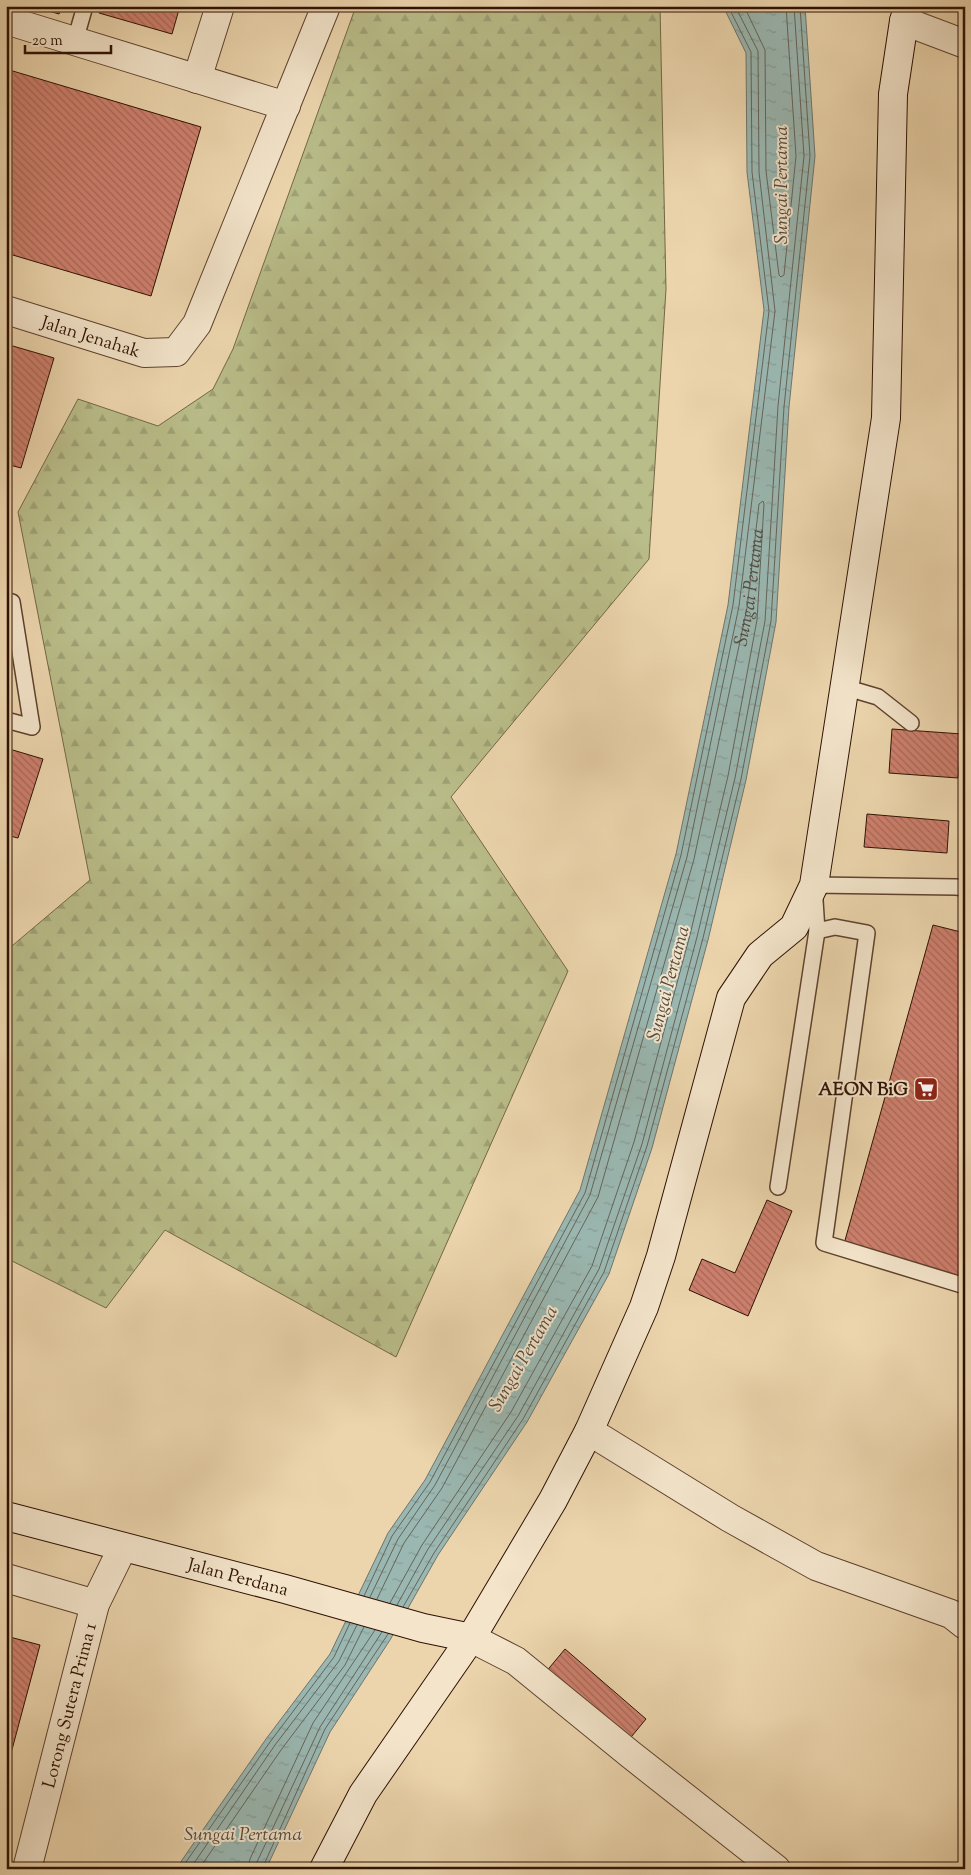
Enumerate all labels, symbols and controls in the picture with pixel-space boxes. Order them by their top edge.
scale bar [25,22,111,54]
text: 20 m [32,31,63,52]
water label: Sungai Pertama [769,126,796,244]
street label: Jalan Jenahak [37,310,143,366]
water label: Sungai Pertama [728,527,772,649]
water label: Sungai Pertama [641,923,698,1044]
supermarket icon: AEON BiG [913,1076,939,1102]
place label: AEON BiG [818,1078,908,1104]
water label: Sungai Pertama [483,1301,565,1417]
street label: Jalan Perdana [183,1553,291,1604]
street label: Lorong Sutera Prima 1 [37,1620,105,1791]
water label: Sungai Pertama [184,1822,302,1849]

